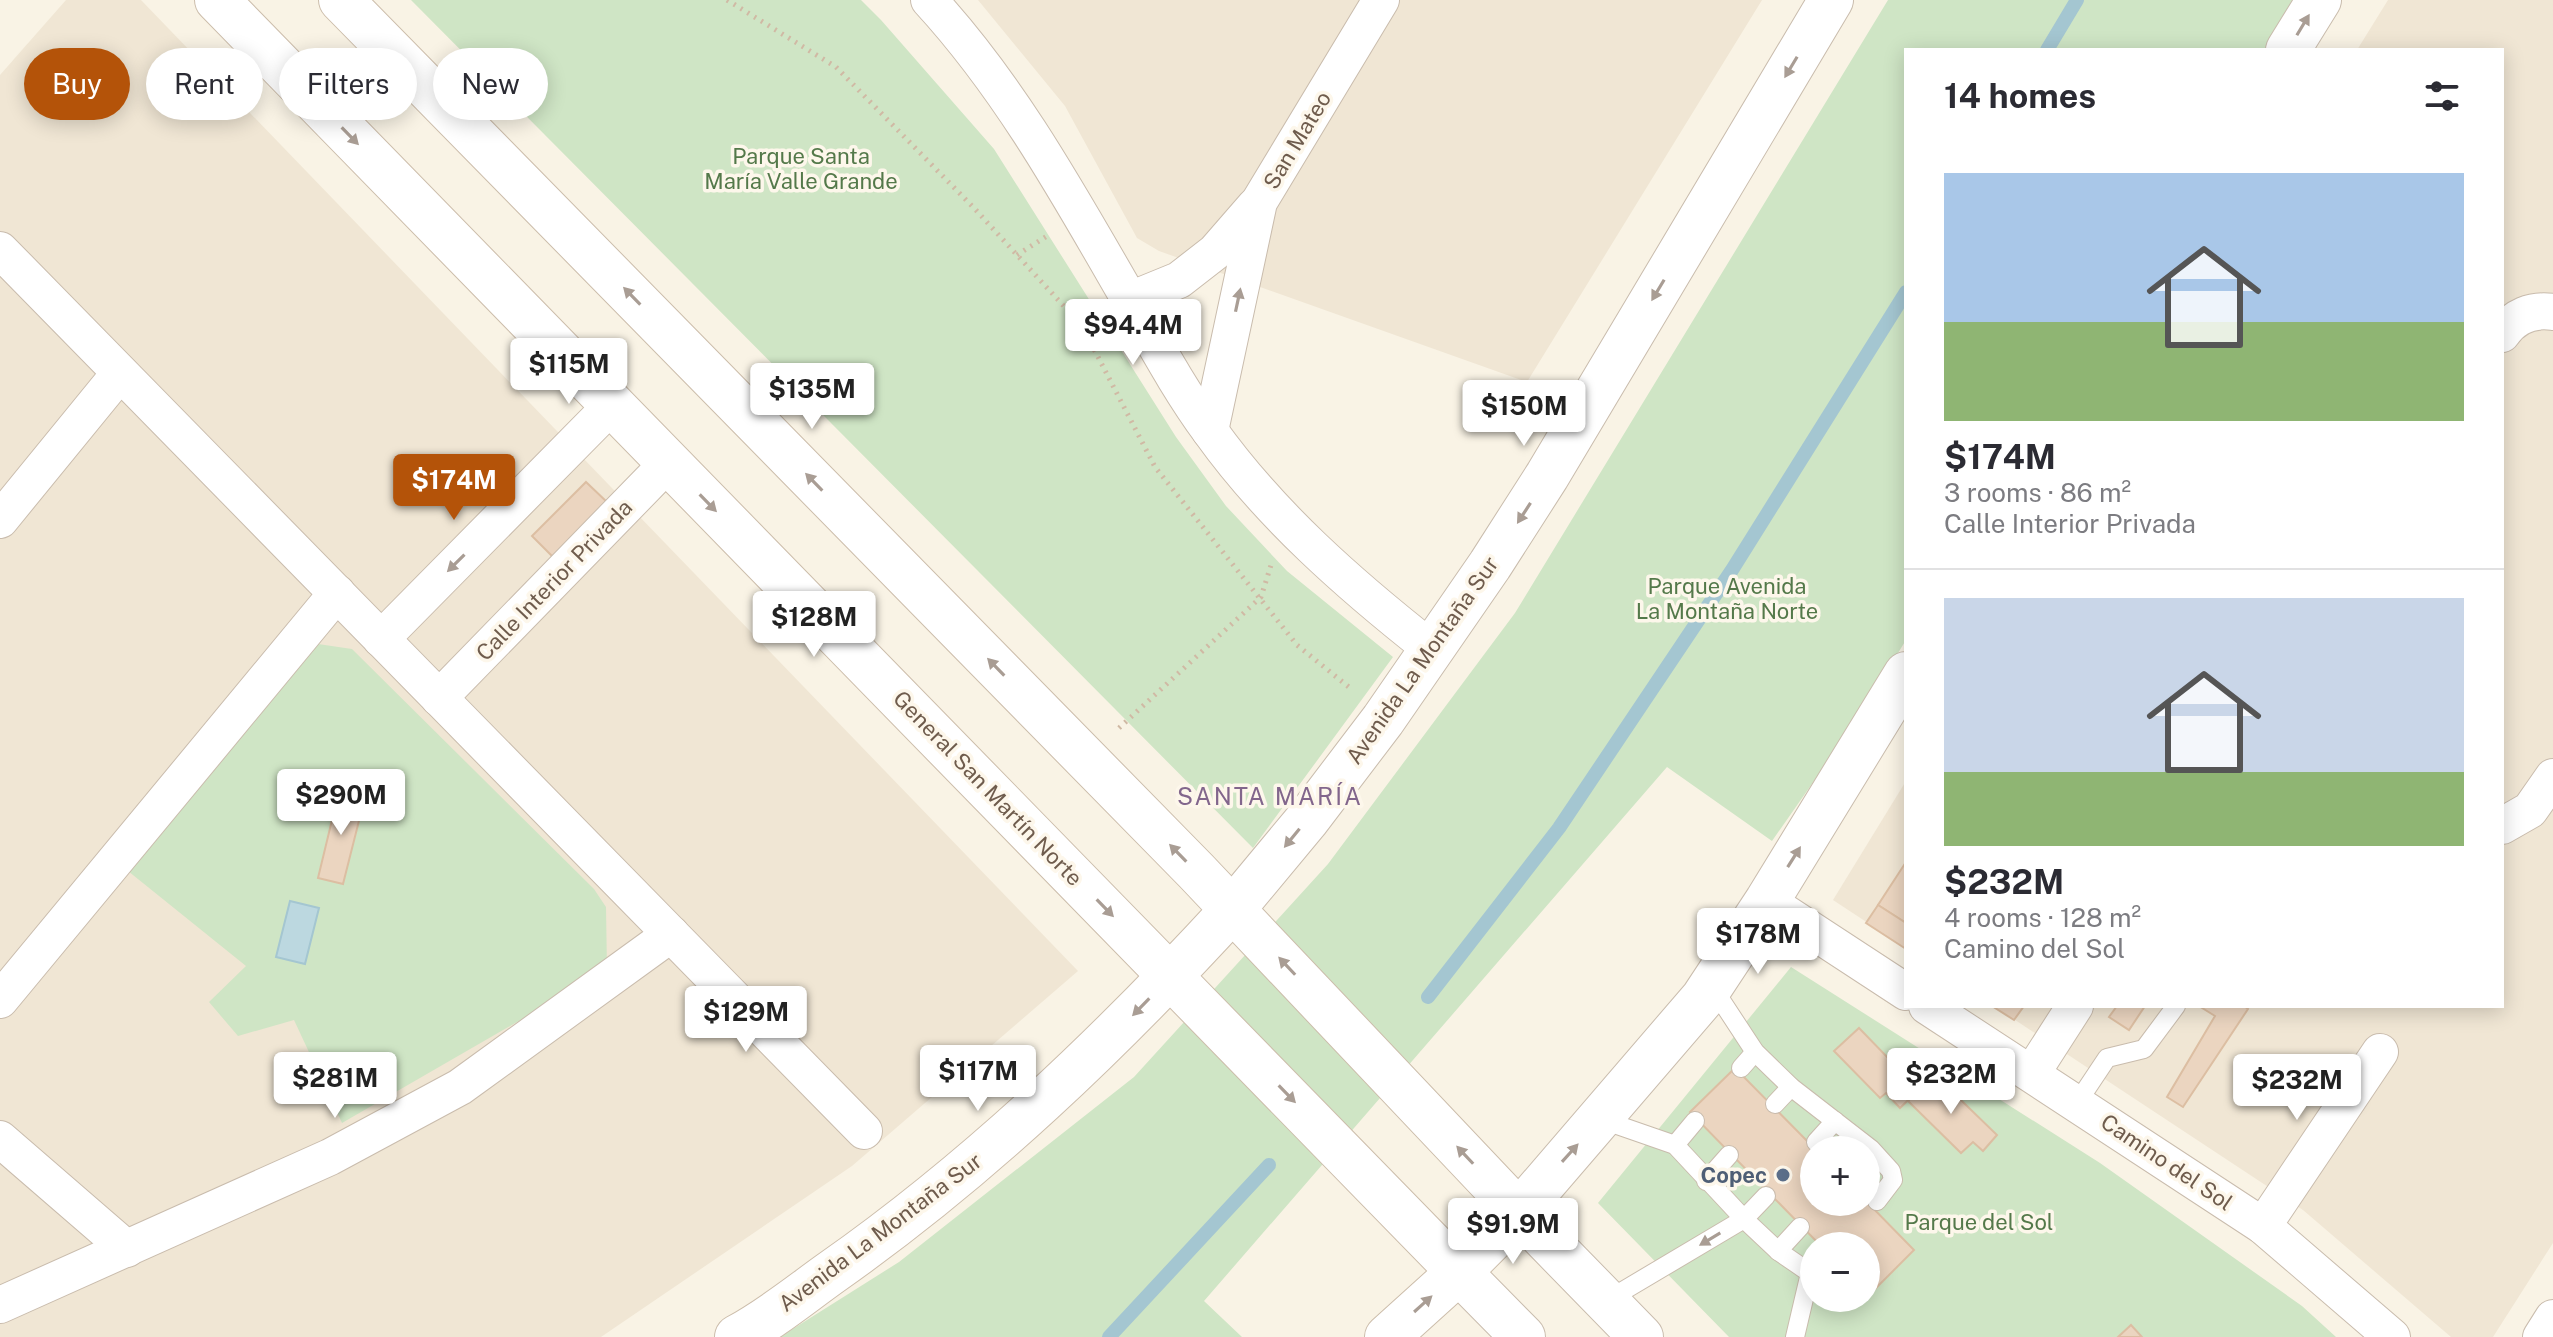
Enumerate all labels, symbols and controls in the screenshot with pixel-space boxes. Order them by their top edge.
one-way arrow [2296,14,2310,36]
chip: Buy [24,48,130,120]
chip: Rent [146,48,263,120]
chip: Filters [279,48,417,120]
chip: New [433,48,548,120]
one-way arrow [1784,56,1798,78]
icon: filters [2420,74,2464,118]
text: 14 homes [1944,76,2096,116]
street label: San Mateo [1258,87,1336,193]
one-way arrow [340,126,359,145]
park label: Parque Santa María Valle Grande [704,143,898,194]
icon: home [2132,225,2276,369]
one-way arrow [1651,279,1665,301]
one-way arrow [623,287,642,306]
one-way arrow [1232,288,1245,313]
pin: $94.4M [1068,299,1198,367]
text: $94.4M [1083,309,1183,340]
pin: $115M [513,338,625,406]
text: $115M [528,348,610,379]
pin: $135M [756,363,868,431]
text: $135M [768,373,856,404]
pin: $150M [1468,380,1580,448]
text: $150M [1481,390,1567,421]
text: $174M [1944,437,2056,477]
pin: $174M [398,454,510,522]
text: $174M [411,464,497,495]
one-way arrow [805,473,824,492]
text: 3 rooms · 86 m² [1944,477,2131,508]
one-way arrow [698,493,717,512]
street label: Calle Interior Privada [471,494,637,666]
one-way arrow [1516,502,1531,523]
text: Calle Interior Privada [1944,508,2196,539]
street label: Avenida La Montaña Sur [1340,551,1504,769]
one-way arrow [447,553,466,572]
park label: Parque Avenida La Montaña Norte [1636,573,1818,624]
pin: $128M [758,591,870,659]
text: $128M [771,601,857,632]
icon: home [2132,650,2276,794]
one-way arrow [988,658,1006,677]
street label: General San Martín Norte [888,685,1088,891]
pin: $290M [285,769,397,837]
text: $290M [295,779,387,810]
district label: SANTA MARÍA [1177,782,1363,810]
one-way arrow [1284,828,1301,848]
one-way arrow [1170,844,1188,863]
one-way arrow [1787,846,1801,868]
text: $232M [1944,862,2064,902]
one-way arrow [1096,898,1114,917]
text: 4 rooms · 128 m² [1944,902,2141,933]
pin: $178M [1702,908,1814,976]
text: $178M [1715,918,1801,949]
text: Camino del Sol [1944,933,2125,964]
one-way arrow [1278,956,1296,975]
pin: $129M [690,986,802,1054]
text: $129M [703,996,789,1027]
one-way arrow [1132,997,1151,1016]
pin: $117M [922,1045,1034,1113]
pin: $232M [1895,1048,2007,1116]
pin: $281M [279,1052,391,1120]
pin: $232M [2241,1054,2353,1122]
text: $117M [938,1055,1018,1086]
text: $232M [1905,1058,1997,1089]
text: $281M [292,1062,378,1093]
text: $232M [2251,1064,2343,1095]
one-way arrow [1277,1084,1296,1103]
street label: Camino del Sol [2096,1108,2238,1216]
map controls [1800,1136,1880,1312]
button: + [1800,1136,1880,1216]
one-way arrow [1561,1144,1579,1163]
one-way arrow [1457,1146,1475,1165]
street label: Avenida La Montaña Sur [773,1147,987,1317]
place label: Copec [1700,1162,1767,1188]
marker: Copec [1774,1166,1792,1184]
pin: $91.9M [1448,1198,1578,1266]
text: $91.9M [1466,1208,1560,1239]
park label: Parque del Sol [1904,1209,2054,1235]
one-way arrow [1699,1232,1721,1246]
button: − [1800,1232,1880,1312]
one-way arrow [1413,1296,1432,1314]

